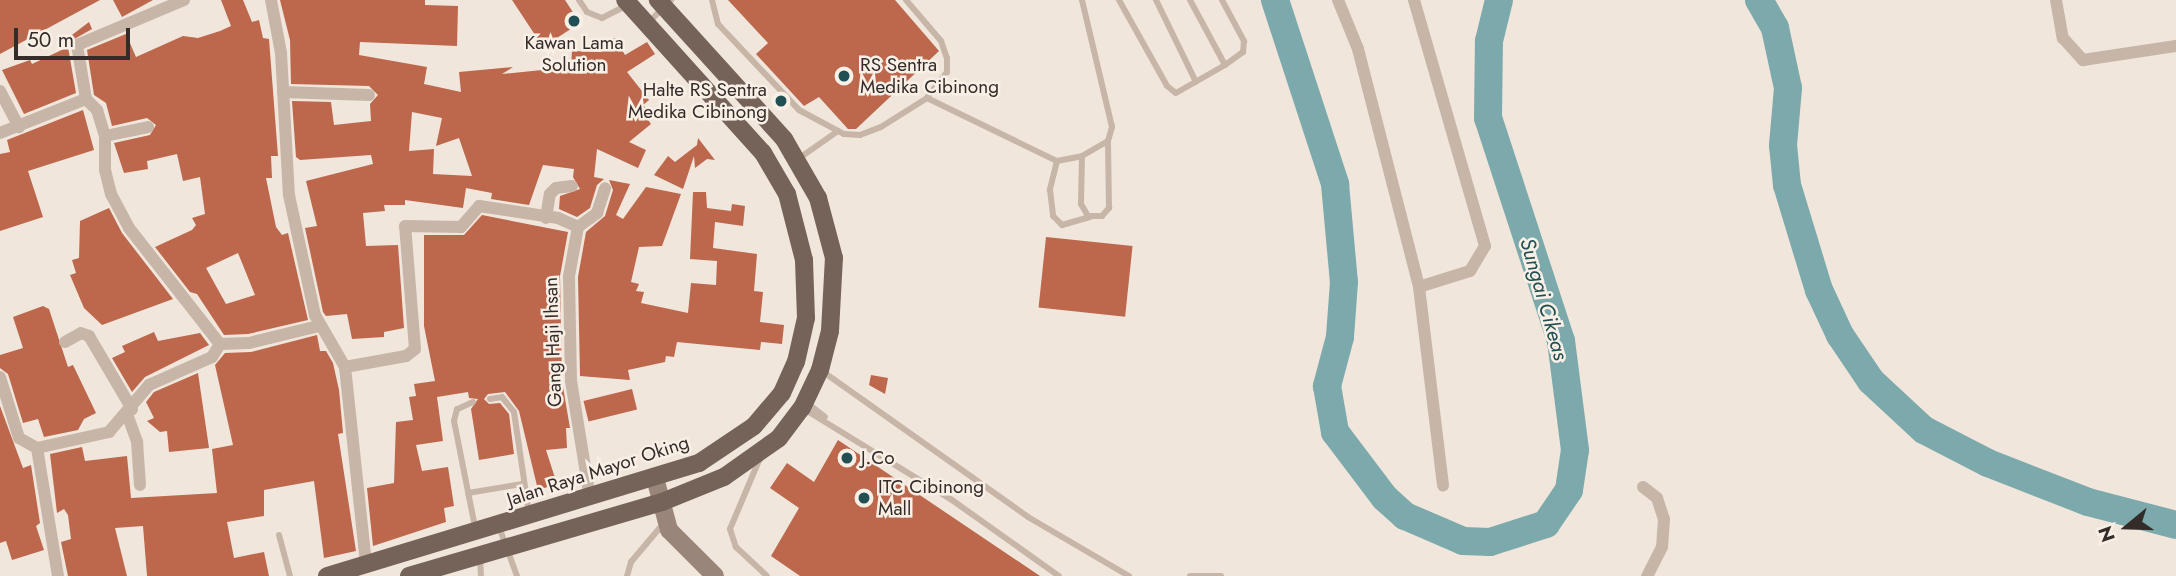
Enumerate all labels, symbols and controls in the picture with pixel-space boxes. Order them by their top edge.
marker: Kawan Lama Solution [566,13,582,29]
scale bar [18,14,133,58]
text: 50 m [27,25,74,55]
place label: Kawan Lama Solution [524,32,624,76]
place label: RS Sentra Medika Cibinong [860,54,999,98]
marker: RS Sentra Medika Cibinong [834,66,854,86]
place label: Halte RS Sentra Medika Cibinong [628,79,767,123]
marker: Halte RS Sentra Medika Cibinong [773,93,789,109]
water label: Sungai Cikeas [1515,235,1573,363]
street label: Gang Haji Ihsan [539,277,567,407]
street label: Jalan Raya Mayor Oking [504,431,692,511]
place label: J.Co [861,447,895,469]
marker: J.Co [839,450,855,466]
place label: ITC Cibinong Mall [878,476,984,520]
marker: ITC Cibinong Mall [856,490,872,506]
north arrow [2092,492,2162,562]
text: N [2091,522,2122,546]

